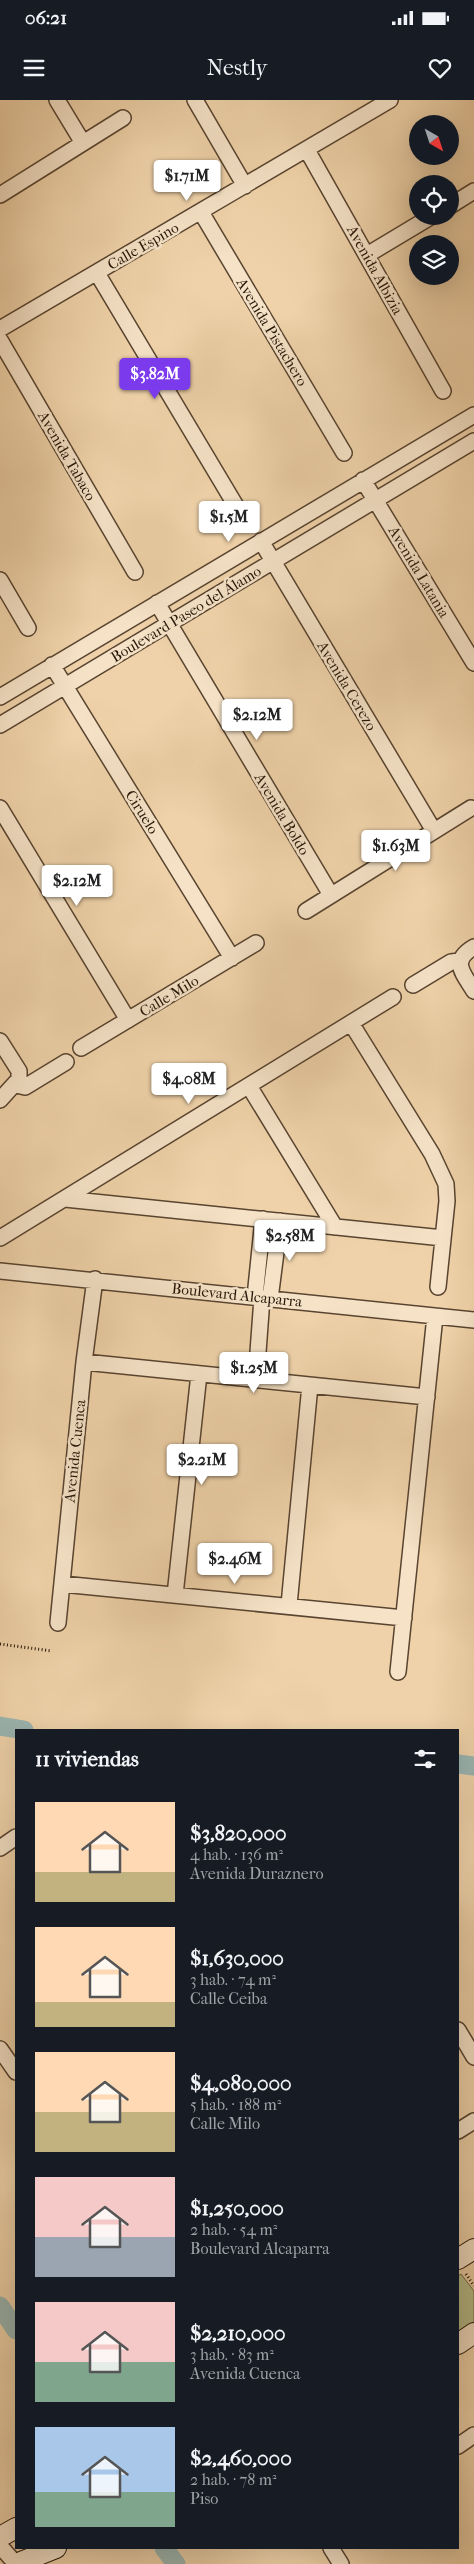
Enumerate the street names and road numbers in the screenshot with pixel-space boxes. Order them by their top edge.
street label: Calle Espino [104,218,182,274]
street label: Avenida Albizia [343,221,407,319]
street label: Avenida Pistachero [232,274,312,390]
street label: Avenida Tabaco [34,407,100,504]
street label: Avenida Latania [384,522,454,622]
street label: Boulevard Paseo del Álamo [108,562,265,666]
street label: Avenida Cerezo [313,637,381,734]
street label: Avenida Boldo [250,769,314,859]
street label: Ciruelo [122,787,163,838]
street label: Calle Milo [136,971,202,1021]
street label: Boulevard Alcaparra [171,1279,304,1311]
street label: Avenida Cuenca [61,1398,89,1504]

